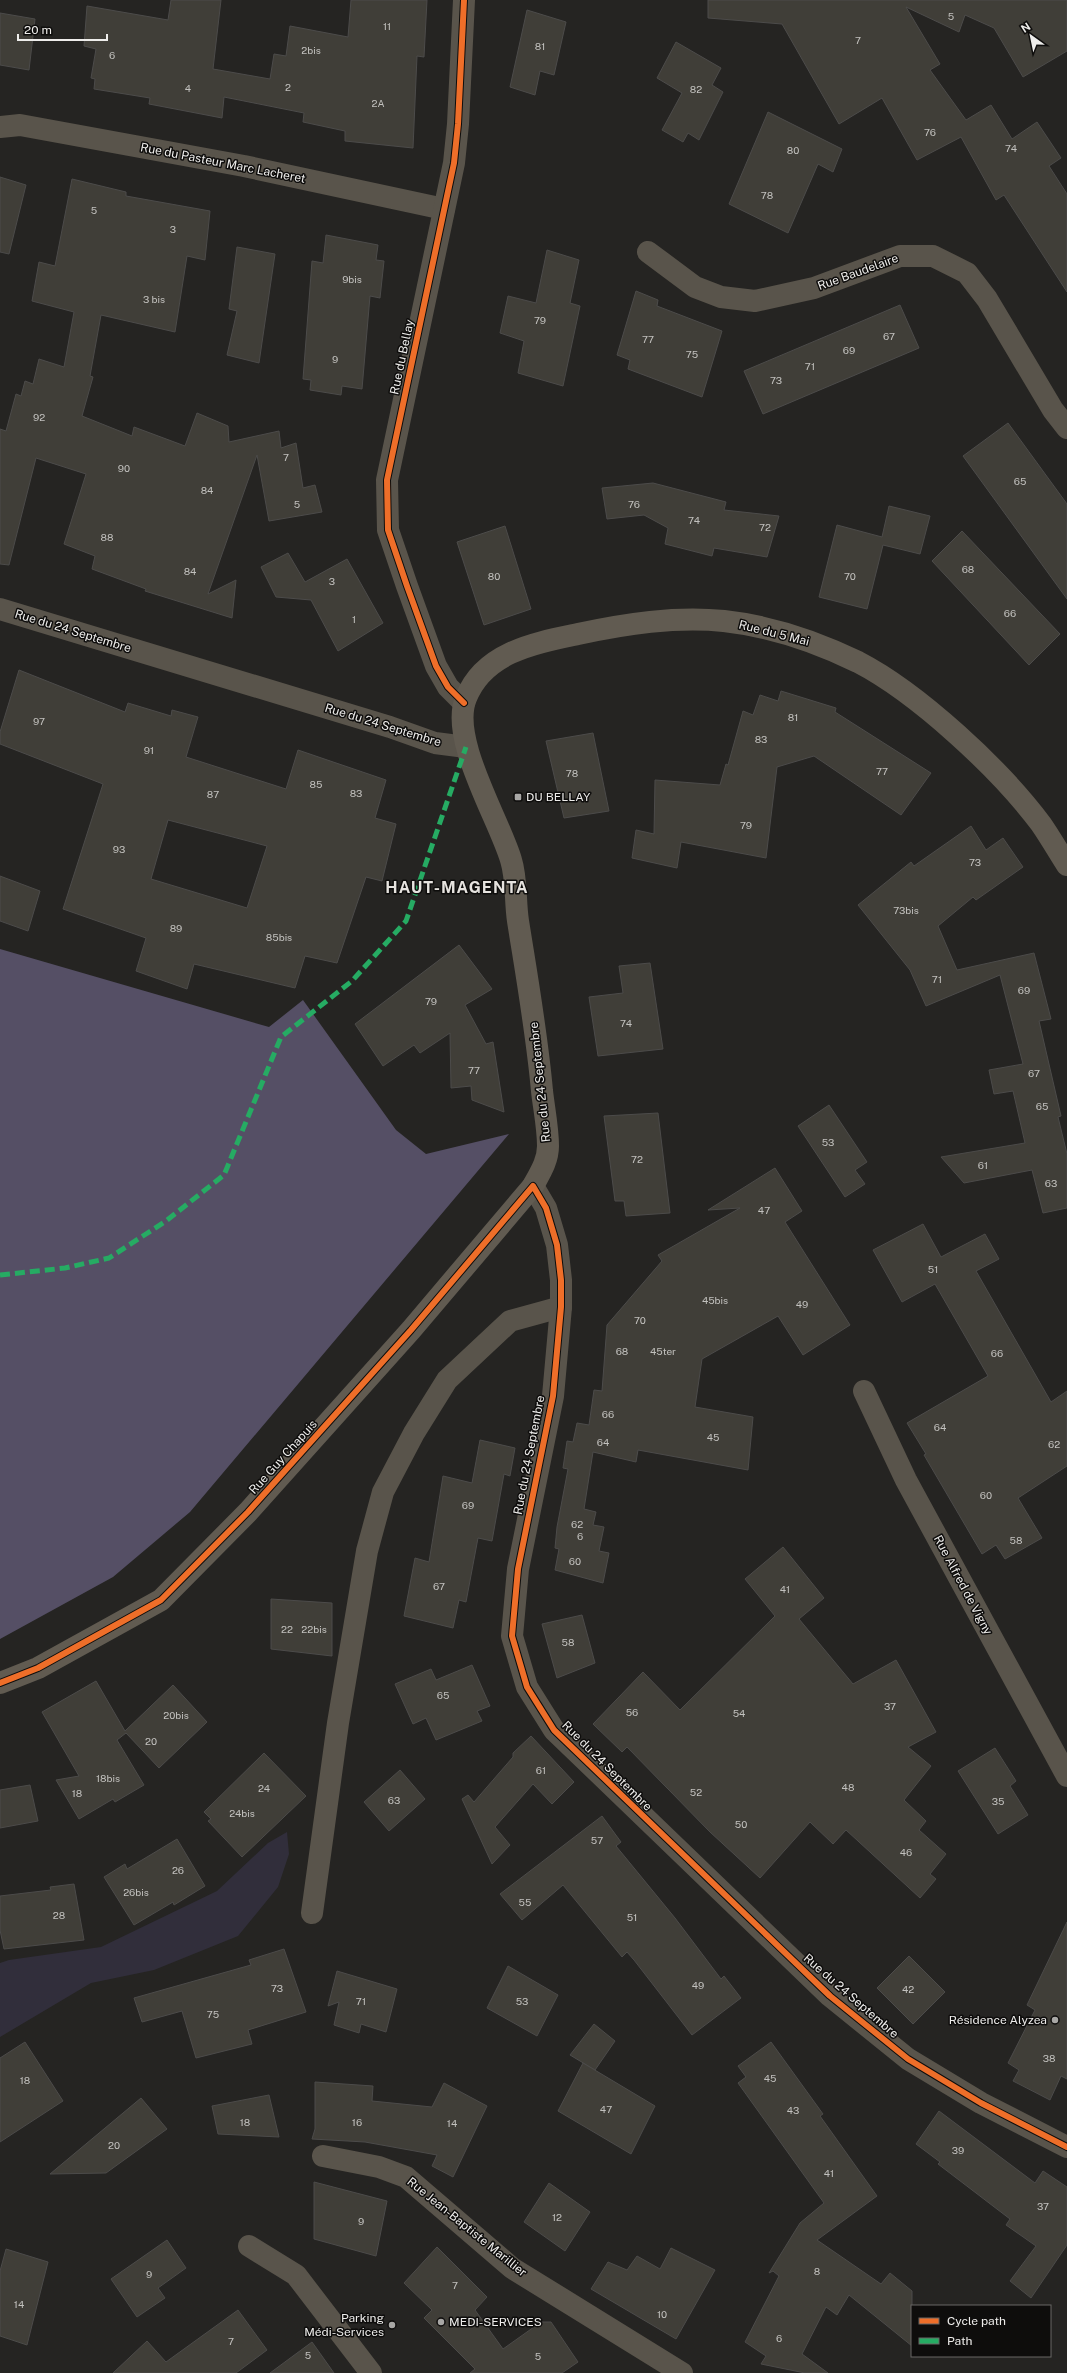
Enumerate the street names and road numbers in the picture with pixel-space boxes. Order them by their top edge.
street label: Rue du Pasteur Marc Lacheret [139,140,307,186]
street label: Rue Baudelaire [816,251,900,293]
street label: Rue du Bellay [387,318,417,396]
street label: Rue du 24 Septembre [13,607,133,655]
street label: Rue du 5 Mai [737,617,811,649]
street label: Rue du 24 Septembre [323,701,443,749]
street label: Rue du 24 Septembre [527,1021,553,1143]
street label: Rue du 24 Septembre [511,1394,547,1516]
street label: Rue Guy Chapuis [246,1417,320,1497]
street label: Rue Alfred de Vigny [931,1533,995,1638]
street label: Rue du 24 Septembre [559,1718,655,1814]
street label: Rue du 24 Septembre [801,1951,901,2041]
street label: Rue Jean-Baptiste Marillier [404,2174,530,2280]

